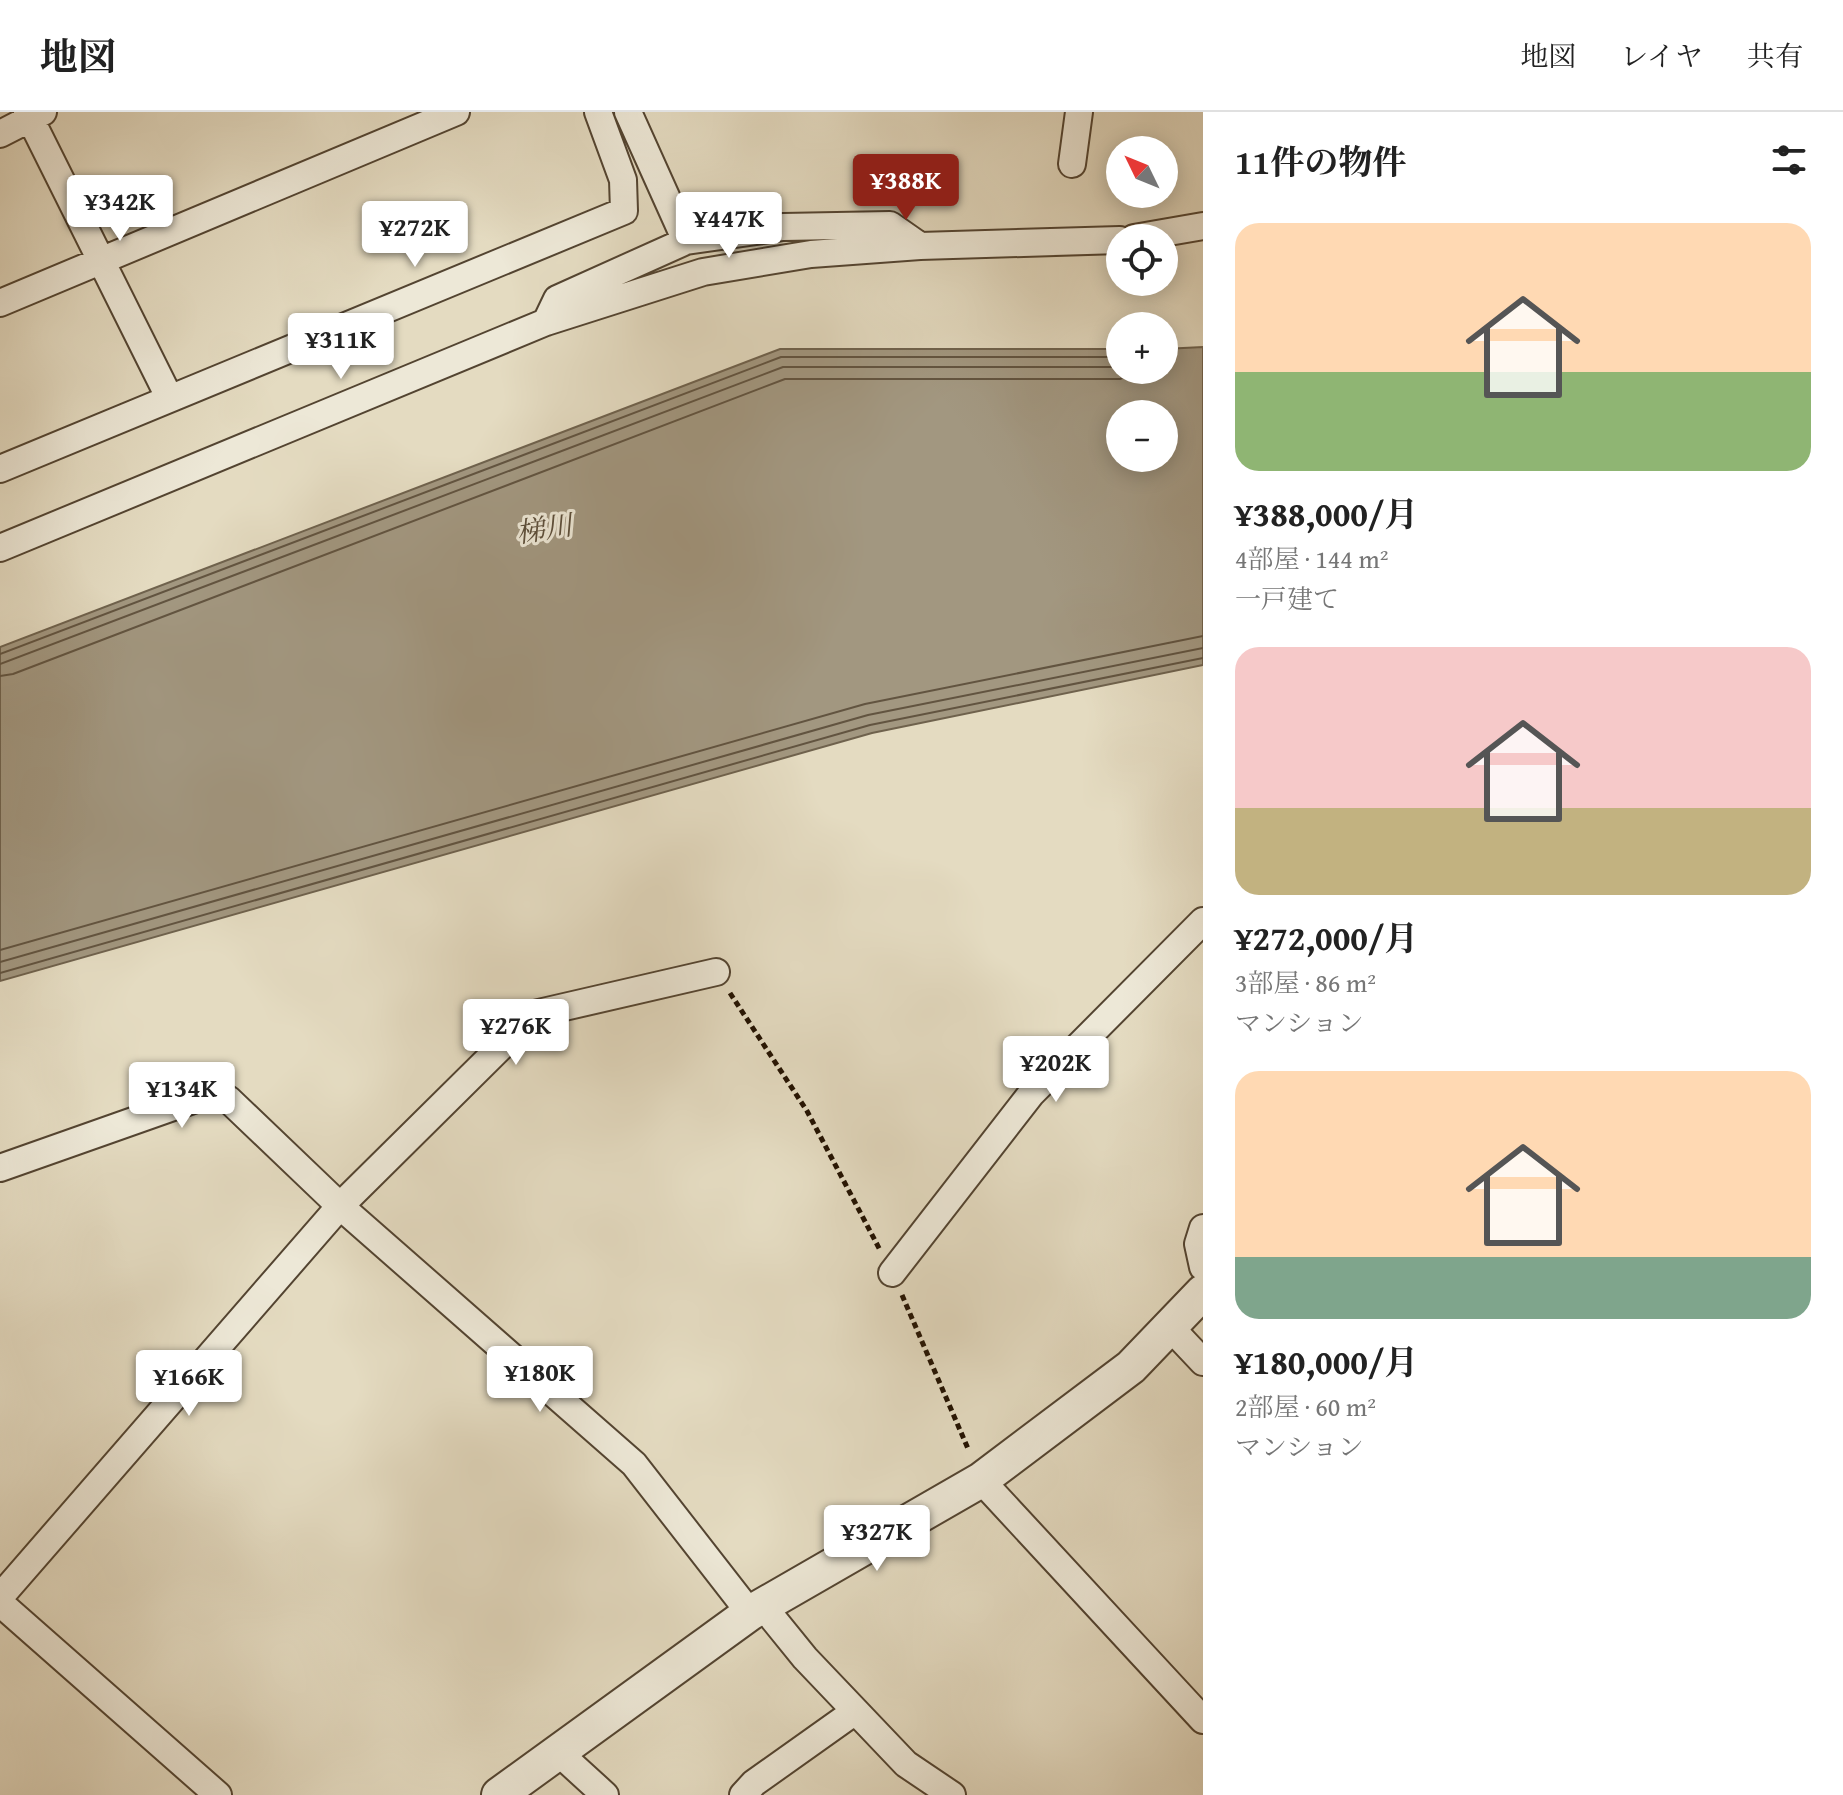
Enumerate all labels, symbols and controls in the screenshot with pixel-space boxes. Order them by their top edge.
text: 地図 [40,28,116,84]
text: 地図 [1520,35,1576,76]
text: レイヤ [1620,35,1703,76]
text: 共有 [1747,35,1803,76]
north arrow [1106,136,1178,208]
map controls [1106,136,1178,472]
text: 11件の物件 [1235,137,1406,186]
icon: filters [1767,138,1811,182]
pin: ¥388K [850,154,962,222]
text: ¥388K [871,160,941,199]
pin: ¥342K [64,175,176,243]
text: ¥342K [85,181,155,220]
pin: ¥447K [673,192,785,260]
text: ¥447K [694,198,764,237]
pin: ¥272K [359,201,471,269]
text: ¥272K [380,207,450,246]
button: locate [1106,224,1178,296]
icon: home [1451,275,1595,419]
button: + [1106,312,1178,384]
pin: ¥311K [285,313,397,381]
text: ¥311K [306,319,376,358]
button: − [1106,400,1178,472]
text: ¥388,000/月 [1235,489,1418,538]
water label: 梯川 [513,503,578,553]
text: 4部屋 · 144 m² [1235,539,1389,578]
text: 一戸建て [1235,579,1339,618]
icon: home [1451,699,1595,843]
text: ¥272,000/月 [1235,913,1418,962]
text: 3部屋 · 86 m² [1235,963,1376,1002]
pin: ¥276K [460,999,572,1067]
text: マンション [1235,1003,1364,1042]
text: ¥276K [481,1005,551,1044]
pin: ¥202K [1000,1036,1112,1104]
text: ¥202K [1021,1042,1091,1081]
pin: ¥134K [126,1062,238,1130]
text: ¥134K [147,1068,217,1107]
icon: home [1451,1123,1595,1267]
text: ¥180,000/月 [1235,1337,1418,1386]
pin: ¥180K [484,1346,596,1414]
pin: ¥166K [133,1350,245,1418]
text: ¥180K [505,1352,575,1391]
text: ¥166K [154,1356,224,1395]
text: 2部屋 · 60 m² [1235,1387,1376,1426]
text: マンション [1235,1427,1364,1466]
pin: ¥327K [821,1505,933,1573]
text: ¥327K [842,1511,912,1550]

